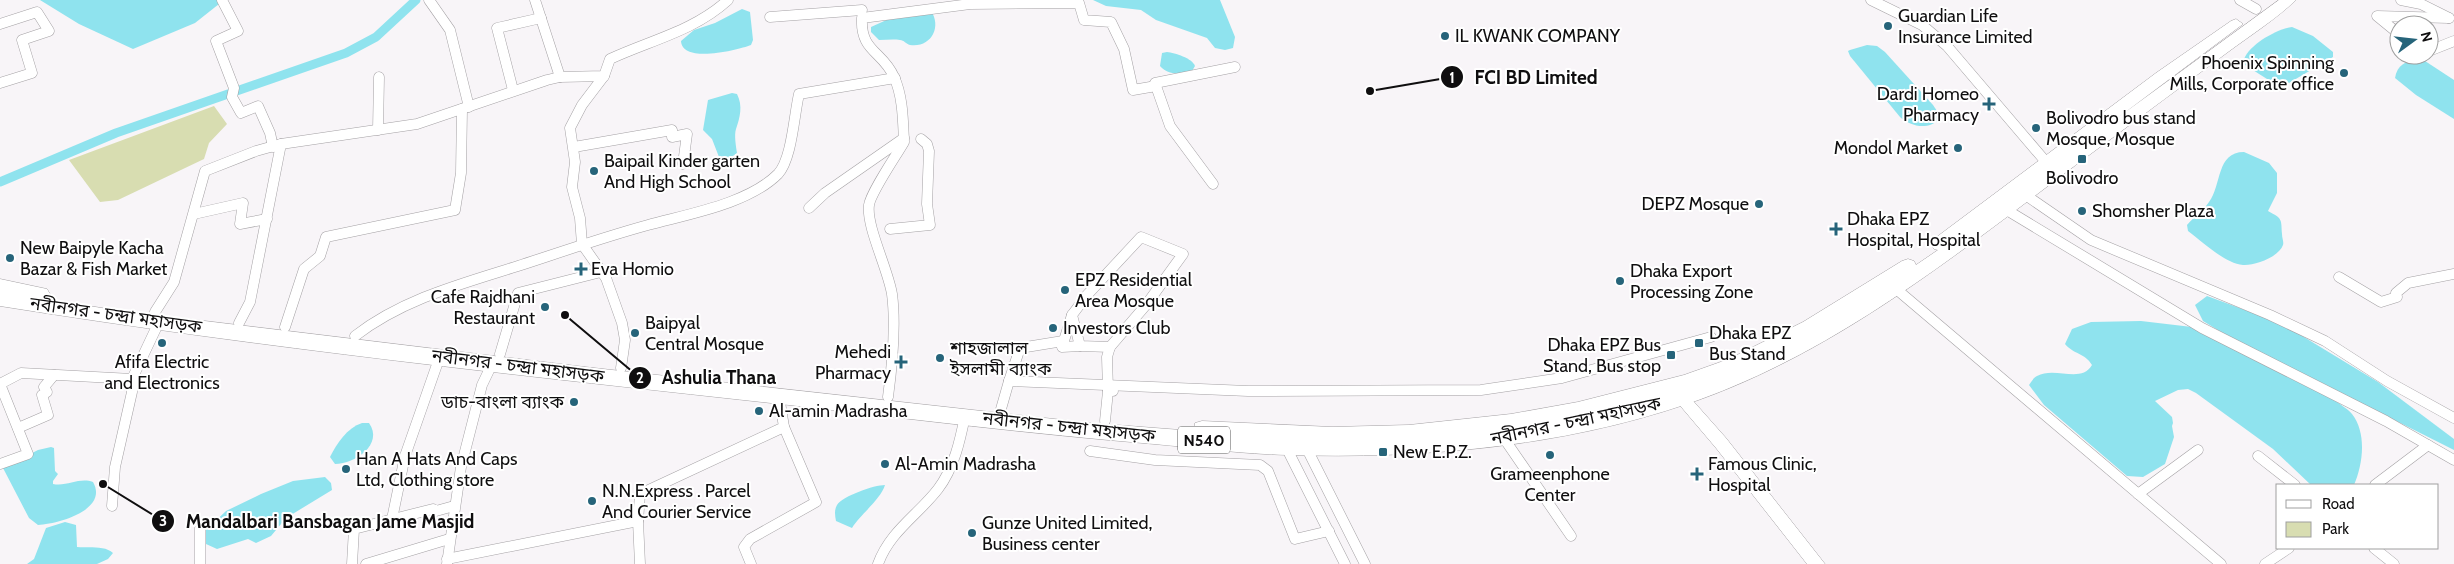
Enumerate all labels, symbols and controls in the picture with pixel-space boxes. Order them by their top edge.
place label: Guardian Life Insurance Limited [1898,5,2033,48]
north arrow [2389,15,2439,65]
marker: Guardian Life Insurance Limited [1882,20,1894,32]
place label: IL KWANK COMPANY [1455,25,1621,47]
marker: IL KWANK COMPANY [1439,30,1451,42]
text: N [2417,30,2437,44]
place label: Phoenix Spinning Mills, Corporate office [2169,52,2335,95]
callout: FCI BD Limited [1439,60,1608,94]
text: FCI BD Limited [1474,66,1598,89]
marker: Phoenix Spinning Mills, Corporate office [2338,67,2350,79]
text: 1 [1449,69,1455,87]
place label: Dardi Homeo Pharmacy [1877,83,1979,126]
marker: Dardi Homeo Pharmacy [1983,98,1995,110]
place label: Bolivodro bus stand Mosque, Mosque [2046,107,2196,150]
marker: Bolivodro bus stand Mosque, Mosque [2030,122,2042,134]
place label: Mondol Market [1834,137,1948,159]
marker: Mondol Market [1952,142,1964,154]
place label: Baipail Kinder garten And High School [604,150,760,193]
marker: Bolivodro [2076,153,2088,165]
marker: Baipail Kinder garten And High School [588,165,600,177]
place label: Bolivodro [2046,167,2118,189]
place label: DEPZ Mosque [1641,193,1749,215]
marker: DEPZ Mosque [1753,198,1765,210]
place label: Shomsher Plaza [2092,200,2215,222]
marker: Shomsher Plaza [2076,205,2088,217]
place label: Dhaka EPZ Hospital, Hospital [1847,208,1981,251]
marker: Dhaka EPZ Hospital, Hospital [1829,222,1843,236]
place label: New Baipyle Kacha Bazar & Fish Market [20,237,167,280]
marker: New Baipyle Kacha Bazar & Fish Market [4,252,16,264]
place label: Eva Homio [591,258,674,280]
place label: Dhaka Export Processing Zone [1630,260,1753,303]
marker: Eva Homio [575,263,587,275]
place label: EPZ Residential Area Mosque [1075,269,1193,312]
marker: Dhaka Export Processing Zone [1614,275,1626,287]
marker: EPZ Residential Area Mosque [1059,284,1071,296]
place label: Cafe Rajdhani Restaurant [431,286,535,329]
street label: নবীনগর - চন্দ্রা মহাসড়ক [28,292,204,338]
marker: Cafe Rajdhani Restaurant [539,301,551,313]
place label: Baipyal Central Mosque [645,312,764,355]
place label: Investors Club [1063,317,1170,339]
marker: Investors Club [1047,322,1059,334]
place label: Dhaka EPZ Bus Stand [1709,322,1791,365]
marker: Baipyal Central Mosque [629,327,641,339]
place label: Dhaka EPZ Bus Stand, Bus stop [1543,334,1661,377]
marker: Afifa Electric and Electronics [156,337,168,349]
place label: শাহজালাল ইসলামী ব্যাংক [949,337,1052,380]
marker: Dhaka EPZ Bus Stand [1693,337,1705,349]
place label: Mehedi Pharmacy [815,341,891,384]
street label: নবীনগর - চন্দ্রা মহাসড়ক [430,344,606,388]
marker: Dhaka EPZ Bus Stand, Bus stop [1665,349,1677,361]
place label: Afifa Electric and Electronics [104,351,220,394]
marker: শাহজালাল ইসলামী ব্যাংক [934,352,946,364]
marker: Mehedi Pharmacy [895,356,907,368]
callout: Ashulia Thana [627,361,787,395]
text: Ashulia Thana [662,366,777,389]
text: 2 [636,369,644,387]
place label: ডাচ-বাংলা ব্যাংক [440,391,564,413]
street label: নবীনগর - চন্দ্রা মহাসড়ক [1488,392,1664,450]
marker: ডাচ-বাংলা ব্যাংক [568,396,580,408]
place label: Al-amin Madrasha [769,400,908,422]
marker: Al-amin Madrasha [753,405,765,417]
street label: নবীনগর - চন্দ্রা মহাসড়ক [981,407,1157,447]
road number: N540 [1178,426,1230,454]
place label: New E.P.Z. [1393,441,1472,463]
marker: New E.P.Z. [1377,446,1389,458]
place label: Han A Hats And Caps Ltd, Clothing store [356,448,517,491]
marker: Grameenphone Center [1544,449,1556,461]
place label: Al-Amin Madrasha [895,453,1036,475]
place label: Famous Clinic, Hospital [1708,453,1817,496]
marker: Al-Amin Madrasha [879,458,891,470]
marker: Han A Hats And Caps Ltd, Clothing store [340,463,352,475]
place label: Grameenphone Center [1490,463,1610,506]
marker: Famous Clinic, Hospital [1690,467,1704,481]
place label: N.N.Express . Parcel And Courier Service [602,480,751,523]
legend [2276,484,2439,549]
marker: N.N.Express . Parcel And Courier Service [586,495,598,507]
text: Road [2322,495,2355,513]
callout: Mandalbari Bansbagan Jame Masjid [150,504,484,538]
text: Mandalbari Bansbagan Jame Masjid [186,510,474,533]
text: 3 [159,512,167,530]
place label: Gunze United Limited, Business center [982,512,1152,555]
text: Park [2322,520,2349,538]
marker: Gunze United Limited, Business center [966,527,978,539]

